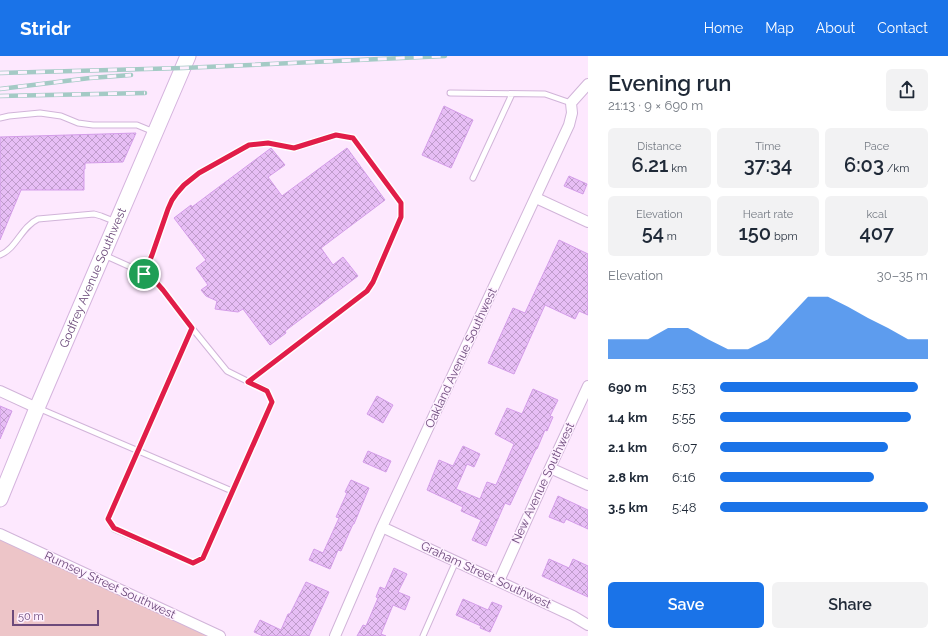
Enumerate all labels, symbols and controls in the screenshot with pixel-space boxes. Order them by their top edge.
text: Stridr [20,17,71,39]
text: Home [704,20,743,36]
text: Map [765,20,794,36]
text: About [816,20,855,36]
text: Contact [877,20,928,36]
button: share [886,69,928,111]
text: Evening run [608,70,731,96]
text: 21:13 · 9 × 690 m [608,98,703,113]
text: Distance [637,140,681,153]
text: Time [755,140,781,153]
text: Pace [864,140,889,153]
text: 6.21 [632,153,668,177]
text: 37:34 [744,153,792,177]
text: 6:03 [844,153,884,177]
text: km [668,162,687,175]
text: /km [884,162,909,175]
street label: Godfrey Avenue Southwest [57,206,129,350]
text: Elevation [636,208,683,221]
text: Heart rate [743,208,793,221]
text: kcal [866,208,887,221]
text: 54 [642,221,664,245]
text: 150 [738,221,771,245]
text: 407 [859,221,894,245]
text: m [664,230,677,243]
text: bpm [771,230,798,243]
pin [127,257,161,291]
icon: arrive [133,263,155,285]
text: Elevation [608,268,663,283]
text: 30–35 m [877,268,928,283]
street label: Oakland Avenue Southwest [422,286,500,430]
text: 690 m [608,380,647,395]
text: 5:53 [672,380,696,395]
text: 1.4 km [608,410,647,425]
text: 5:55 [672,410,696,425]
street label: New Avenue Southwest [509,420,577,546]
text: 2.1 km [608,440,647,455]
text: 6:07 [672,440,697,455]
text: 2.8 km [608,470,649,485]
text: 6:16 [672,470,696,485]
text: 3.5 km [608,500,648,515]
text: 5:48 [672,500,696,515]
street label: Graham Street Southwest [419,539,553,611]
street label: Rumsey Street Southwest [42,548,178,622]
button: Save [608,582,764,628]
button: Share [772,582,928,628]
scale bar [12,608,99,627]
text: 50 m [18,610,44,623]

